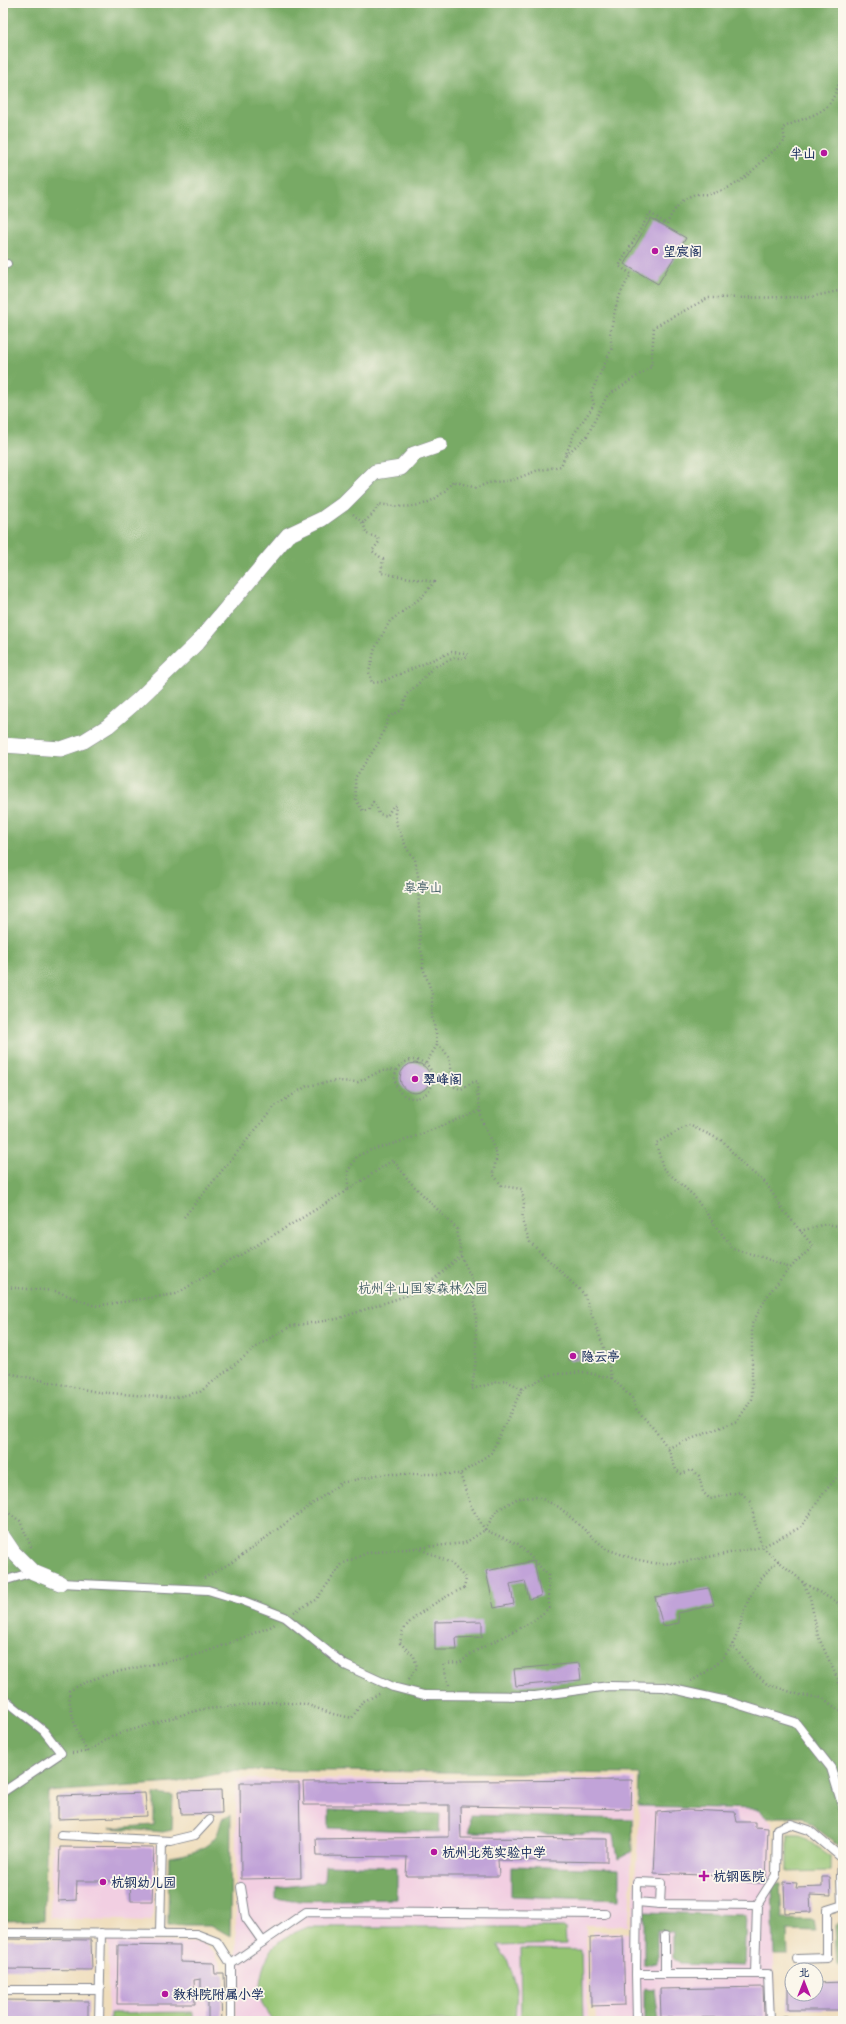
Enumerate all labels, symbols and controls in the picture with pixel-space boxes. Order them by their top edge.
place label: 半山 [790,146,816,161]
marker: 半山 [819,148,829,158]
place label: 望宸阁 [663,244,702,259]
marker: 望宸阁 [650,246,660,256]
park label: 皋亭山 [403,880,443,895]
place label: 翠峰阁 [423,1072,462,1087]
marker: 翠峰阁 [410,1074,420,1084]
park label: 杭州半山国家森林公园 [358,1281,488,1296]
place label: 隐云亭 [581,1349,620,1364]
marker: 隐云亭 [568,1351,578,1361]
place label: 杭州北苑实验中学 [442,1845,546,1860]
marker: 杭州北苑实验中学 [429,1847,439,1857]
place label: 杭钢医院 [713,1869,765,1884]
marker: 杭钢医院 [698,1870,710,1882]
place label: 杭钢幼儿园 [111,1875,176,1890]
marker: 杭钢幼儿园 [98,1877,108,1887]
north arrow [784,1962,824,2002]
text: 北 [799,1966,810,1979]
place label: 教科院附属小学 [173,1987,264,2002]
marker: 教科院附属小学 [160,1989,170,1999]

